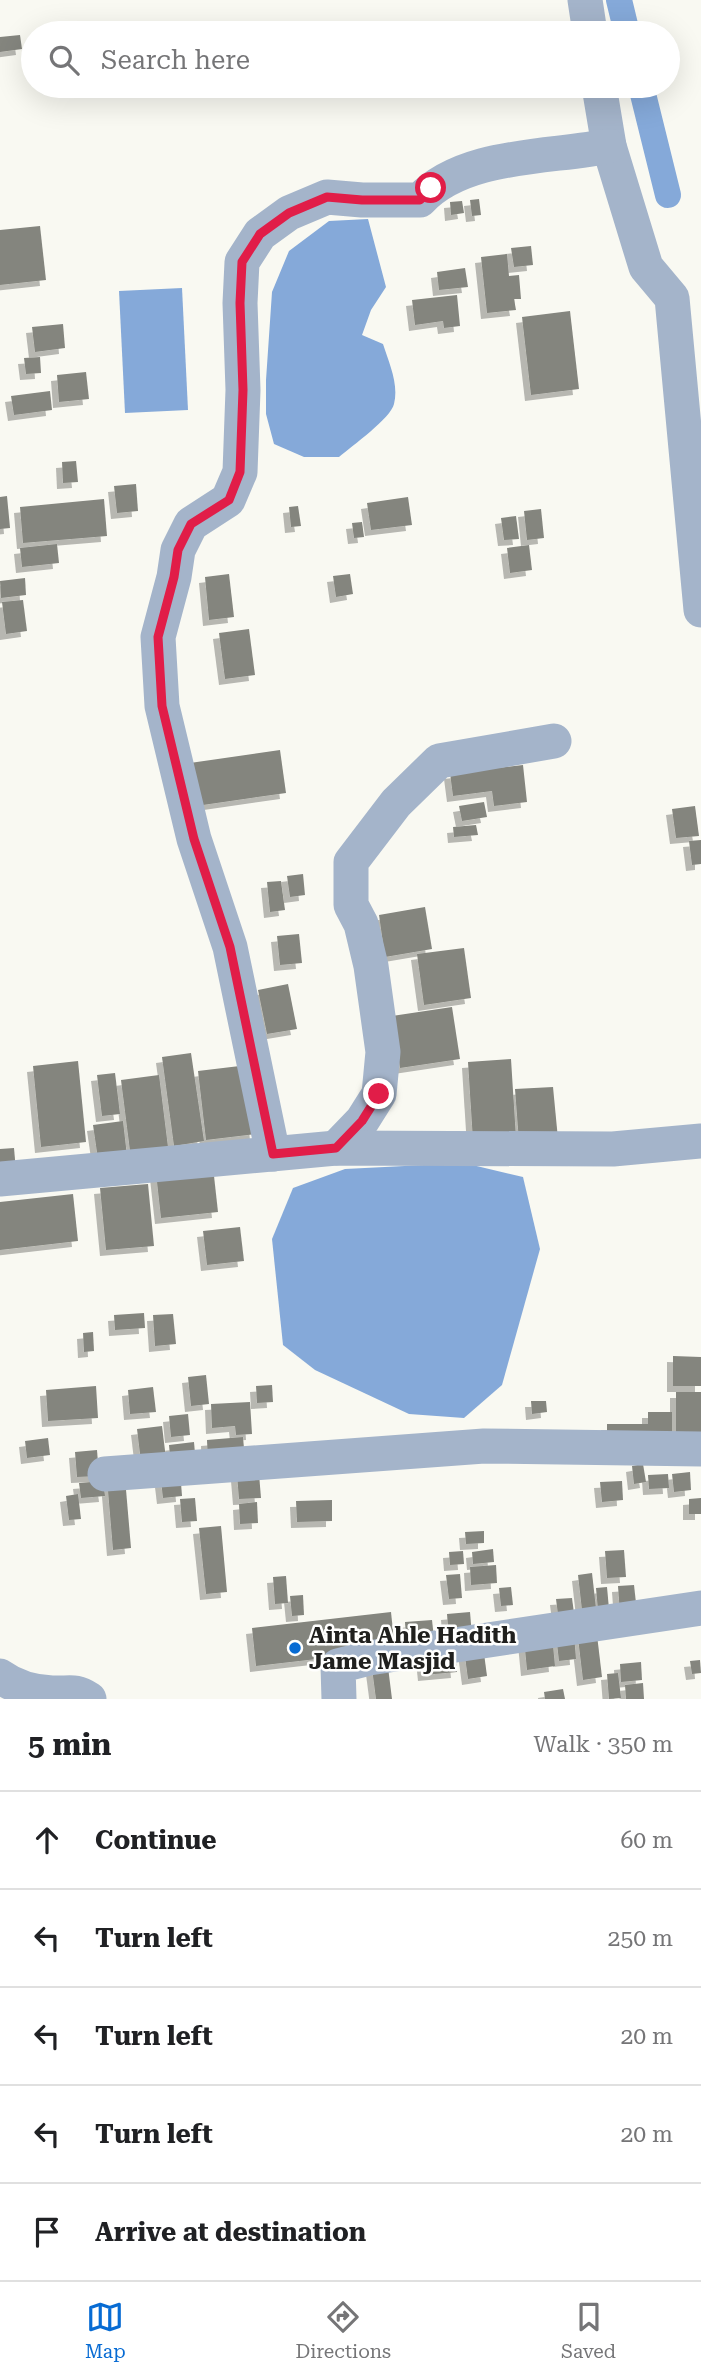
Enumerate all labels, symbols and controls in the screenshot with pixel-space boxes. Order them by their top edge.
search box [21,21,680,98]
icon: search [45,41,83,79]
text: Search here [101,45,250,75]
route start [415,172,446,203]
route end [363,1078,394,1109]
place label: Ainta Ahle Hadith Jame Masjid [309,1622,517,1675]
marker: Ainta Ahle Hadith Jame Masjid [287,1640,303,1656]
text: 5 min [28,1727,111,1762]
text: Walk · 350 m [534,1731,673,1758]
icon: ahead [28,1821,66,1859]
text: Continue [95,1825,217,1855]
text: 60 m [620,1827,673,1854]
icon: left [28,1919,66,1957]
text: Turn left [95,1923,213,1953]
text: 250 m [608,1925,673,1952]
icon: left [28,2017,66,2055]
text: Turn left [95,2021,213,2051]
text: 20 m [620,2023,673,2050]
icon: left [28,2115,66,2153]
text: Turn left [95,2119,213,2149]
text: 20 m [620,2121,673,2148]
icon: arrive [28,2213,66,2251]
text: Arrive at destination [95,2217,366,2247]
tab: Map [85,2298,126,2363]
tab: Directions [295,2298,391,2363]
tab: Saved [561,2298,616,2363]

